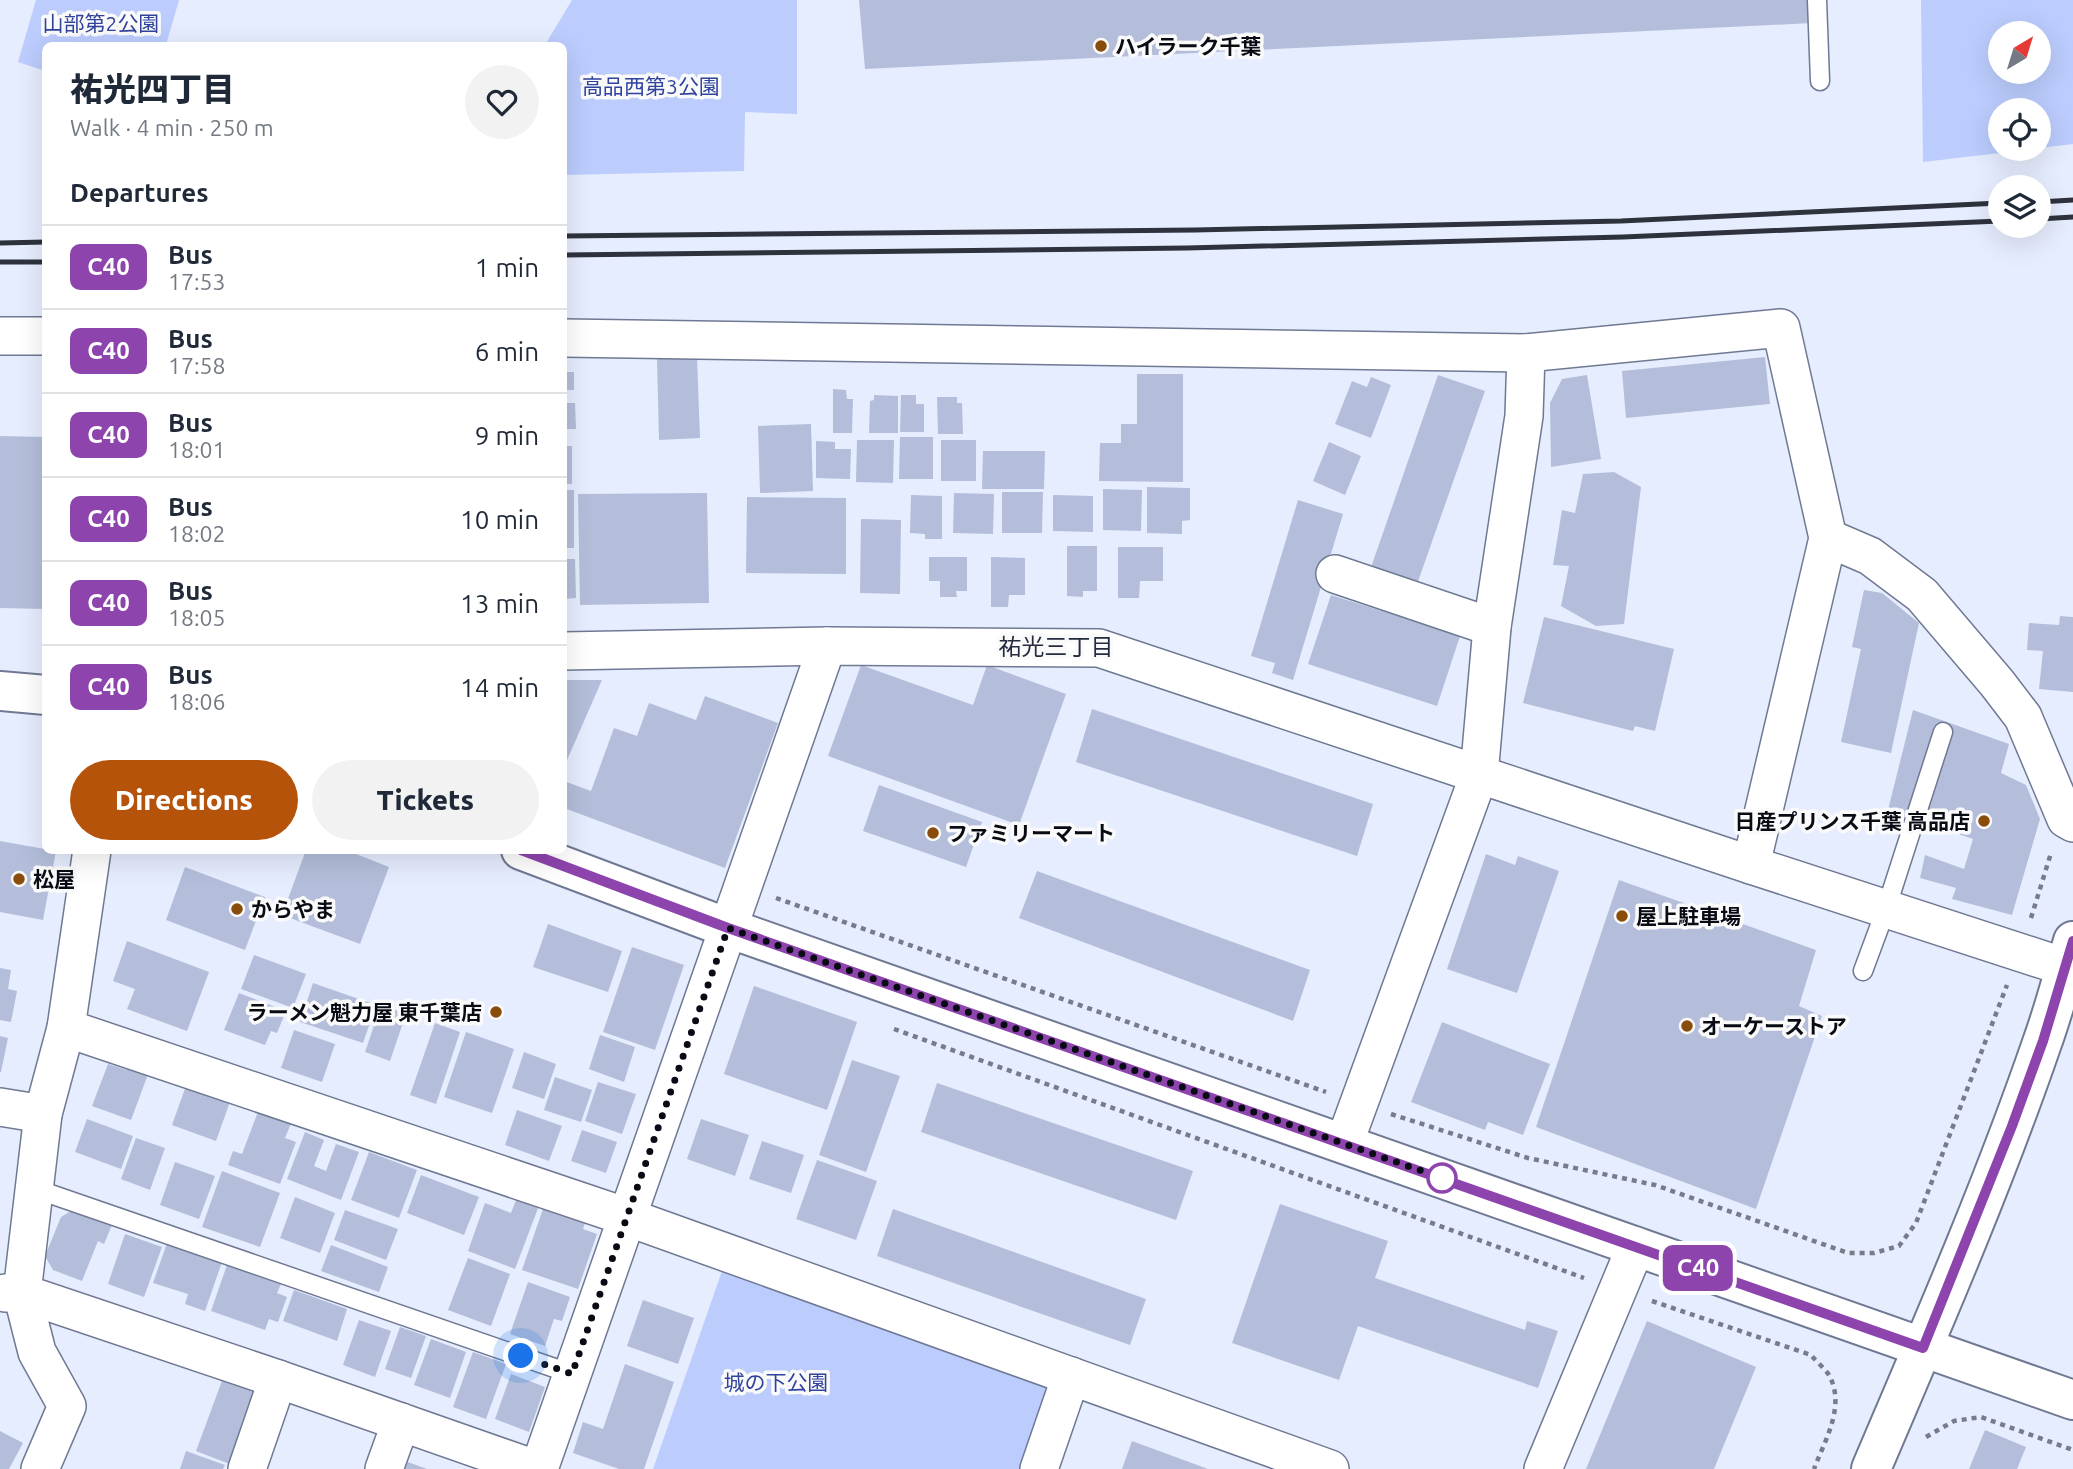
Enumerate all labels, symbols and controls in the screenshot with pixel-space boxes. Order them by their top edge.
park label: 山部第2公園 [43,11,159,35]
north arrow [1988,21,2051,84]
map controls [1988,21,2051,238]
place label: ハイラーク千葉 [1115,34,1262,58]
marker: ハイラーク千葉 [1093,38,1109,54]
button: heart [465,65,539,139]
text: 祐光四丁目 [70,70,235,107]
park label: 高品西第3公園 [582,74,720,98]
button: locate [1988,98,2051,161]
text: Walk · 4 min · 250 m [70,115,274,140]
button: layers [1988,175,2051,238]
text: Departures [70,178,208,207]
text: Bus [168,240,213,269]
text: C40 [87,253,130,280]
text: 1 min [475,253,539,282]
text: 17:53 [168,269,226,294]
text: Bus [168,324,213,353]
text: C40 [87,337,130,364]
text: 6 min [475,337,539,366]
text: 17:58 [168,353,226,378]
text: Bus [168,408,213,437]
text: C40 [87,421,130,448]
text: 9 min [475,421,539,450]
text: 18:01 [168,437,226,462]
text: Bus [168,492,213,521]
text: C40 [87,505,130,532]
text: 10 min [460,505,539,534]
text: 18:02 [168,521,226,546]
text: Bus [168,576,213,605]
text: C40 [87,589,130,616]
text: 13 min [460,589,539,618]
text: 18:05 [168,605,226,630]
district label: 祐光三丁目 [999,634,1114,659]
text: Bus [168,660,213,689]
text: C40 [87,673,130,700]
text: 14 min [460,673,539,702]
text: 18:06 [168,689,226,714]
button: Directions [70,760,298,840]
button: Tickets [312,760,539,840]
place label: 日産プリンス千葉 高品店 [1734,809,1970,833]
marker: 日産プリンス千葉 高品店 [1976,813,1992,829]
place label: ファミリーマート [947,821,1115,845]
marker: ファミリーマート [925,825,941,841]
place label: 松屋 [33,867,75,891]
marker: 松屋 [11,871,27,887]
place label: からやま [251,897,335,921]
marker: からやま [229,901,245,917]
place label: 屋上駐車場 [1636,904,1741,928]
marker: 屋上駐車場 [1614,908,1630,924]
place label: ラーメン魁力屋 東千葉店 [247,1000,482,1024]
marker: ラーメン魁力屋 東千葉店 [488,1004,504,1020]
place label: オーケーストア [1701,1014,1847,1038]
marker: オーケーストア [1679,1018,1695,1034]
unlabelled marker [1427,1163,1457,1193]
line badge: C40 [1658,1245,1738,1291]
text: C40 [1677,1254,1719,1281]
your location [503,1338,538,1373]
park label: 城の下公園 [724,1370,829,1394]

